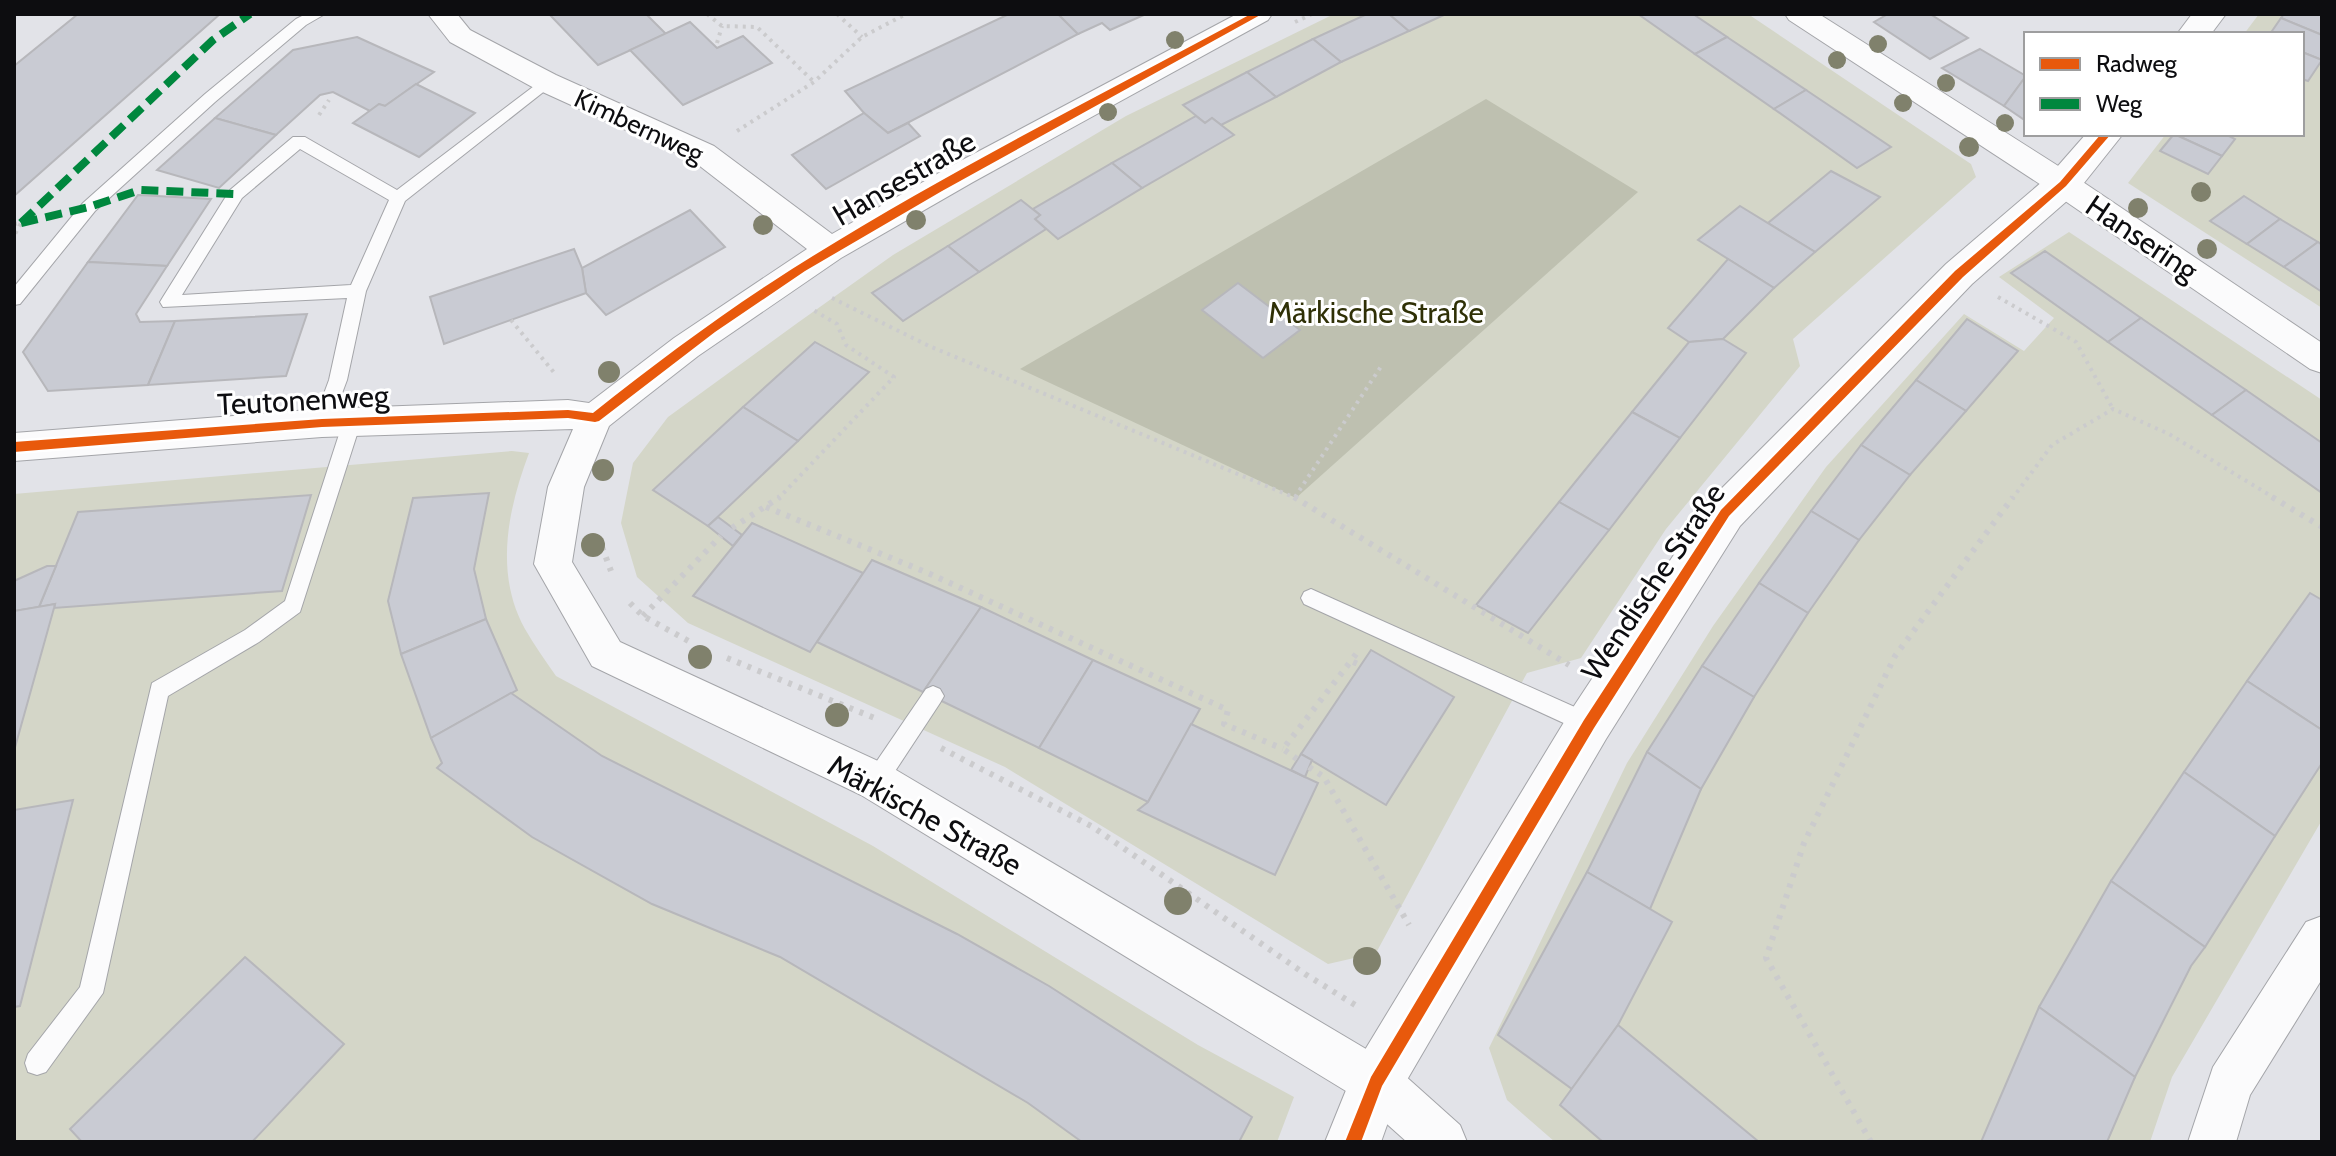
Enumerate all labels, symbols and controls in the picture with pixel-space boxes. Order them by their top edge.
legend [2024,32,2304,136]
text: Radweg [2096,49,2178,78]
street label: Kimbernweg [569,82,710,170]
text: Weg [2096,89,2143,118]
street label: Hansestraße [826,122,982,234]
street label: Hansering [2079,187,2206,290]
park label: Märkische Straße [1268,294,1484,331]
street label: Teutonenweg [216,377,391,423]
street label: Wendische Straße [1573,476,1733,688]
street label: Märkische Straße [822,747,1028,883]

